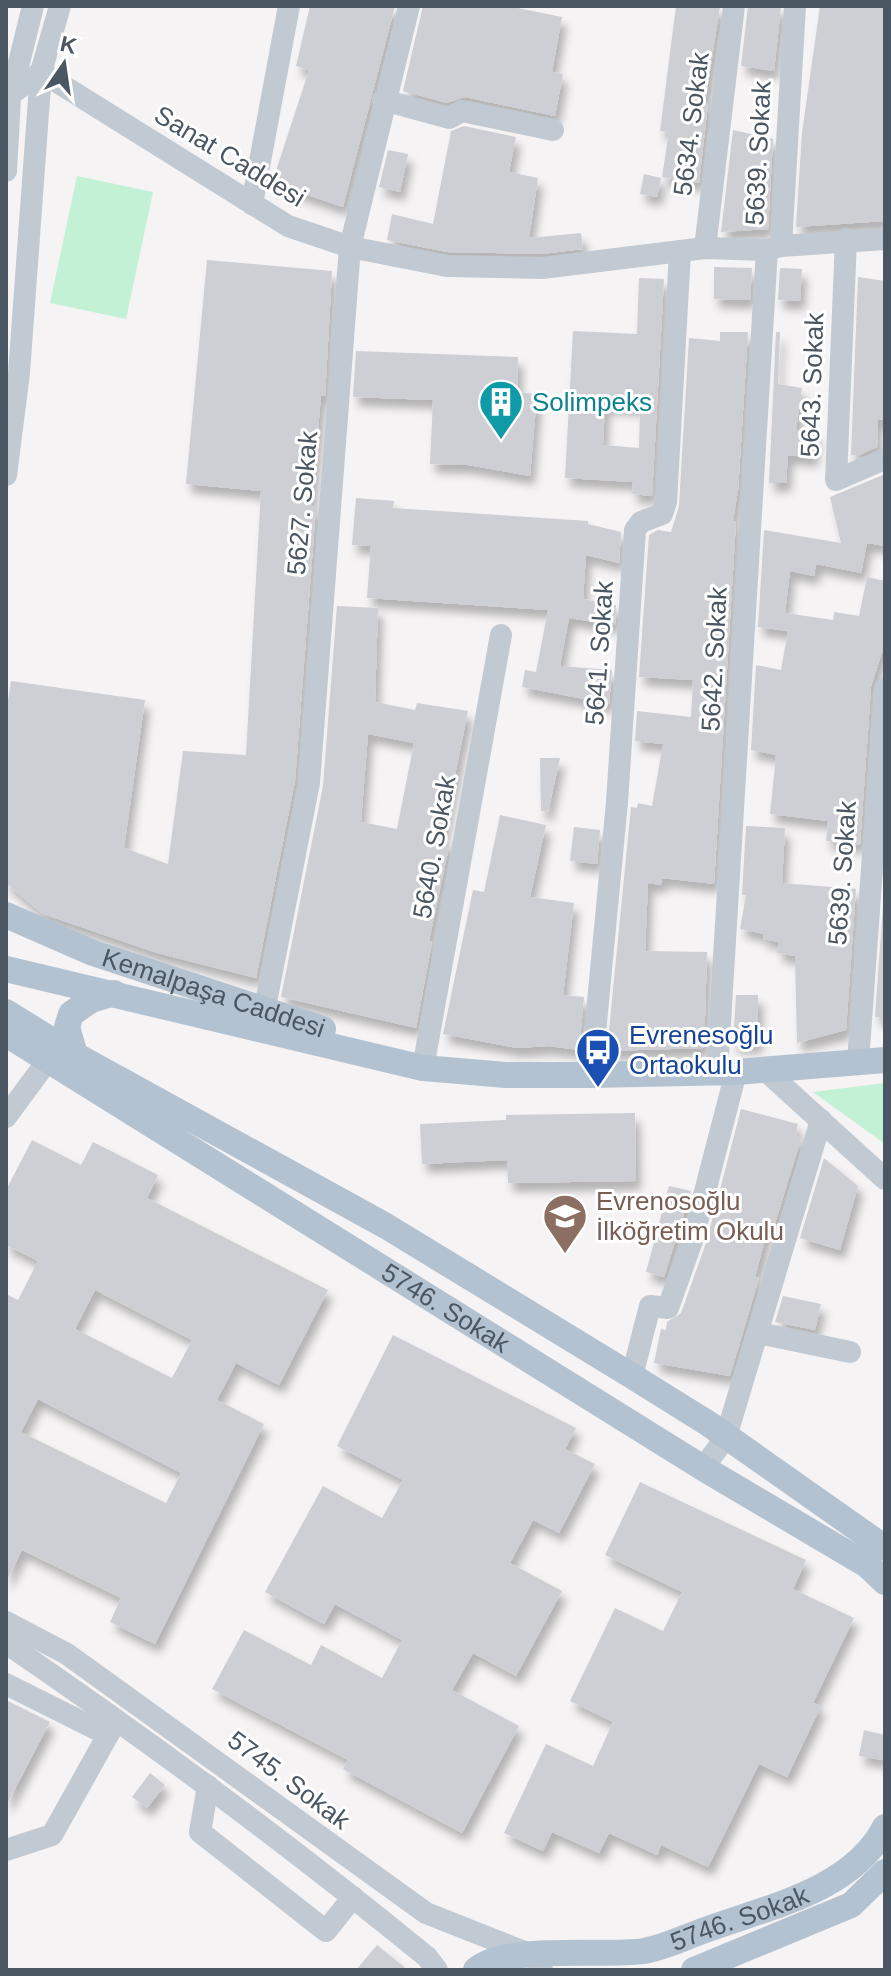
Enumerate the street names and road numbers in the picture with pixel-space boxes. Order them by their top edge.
street label: 5634. Sokak [667,49,715,198]
street label: 5639. Sokak [739,79,777,226]
street label: Sanat Caddesi [149,99,311,213]
street label: 5643. Sokak [794,311,830,458]
street label: 5627. Sokak [281,429,323,576]
street label: 5641. Sokak [579,579,619,726]
street label: 5642. Sokak [695,585,733,732]
street label: 5640. Sokak [407,772,461,921]
street label: 5639. Sokak [822,799,862,946]
street label: Kemalpaşa Caddesi [98,942,329,1044]
street label: 5746. Sokak [376,1257,516,1359]
street label: 5745. Sokak [222,1725,357,1836]
street label: 5746. Sokak [666,1879,814,1957]

